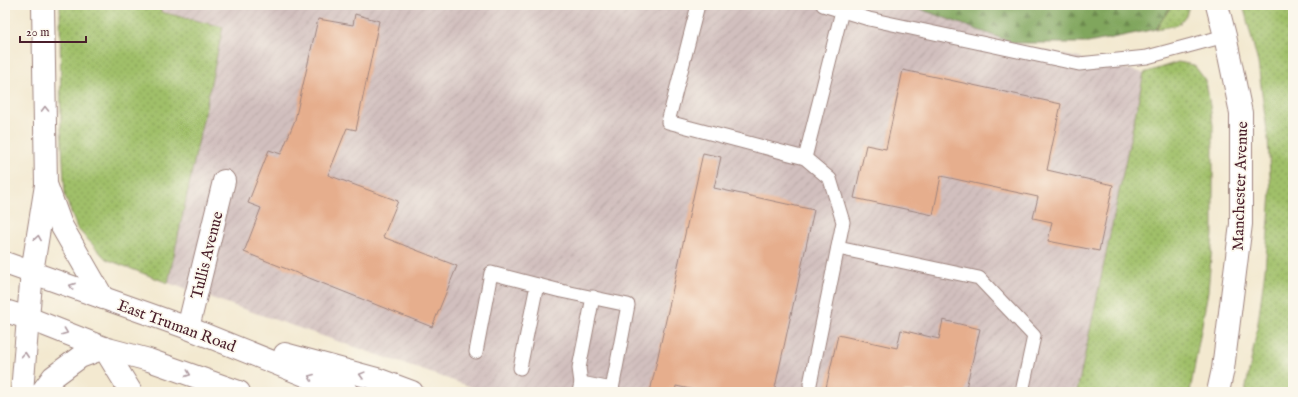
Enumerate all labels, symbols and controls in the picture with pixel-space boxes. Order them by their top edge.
scale bar [20,18,86,44]
text: 20 m [26,25,49,40]
one-way arrow [41,106,49,112]
street label: Manchester Avenue [1229,121,1253,251]
street label: Tullis Avenue [187,210,228,301]
one-way arrow [33,235,42,241]
one-way arrow [68,283,75,291]
street label: East Truman Road [114,296,239,358]
one-way arrow [61,328,68,336]
one-way arrow [21,352,30,358]
one-way arrow [184,369,191,377]
one-way arrow [359,371,366,380]
one-way arrow [307,374,314,382]

